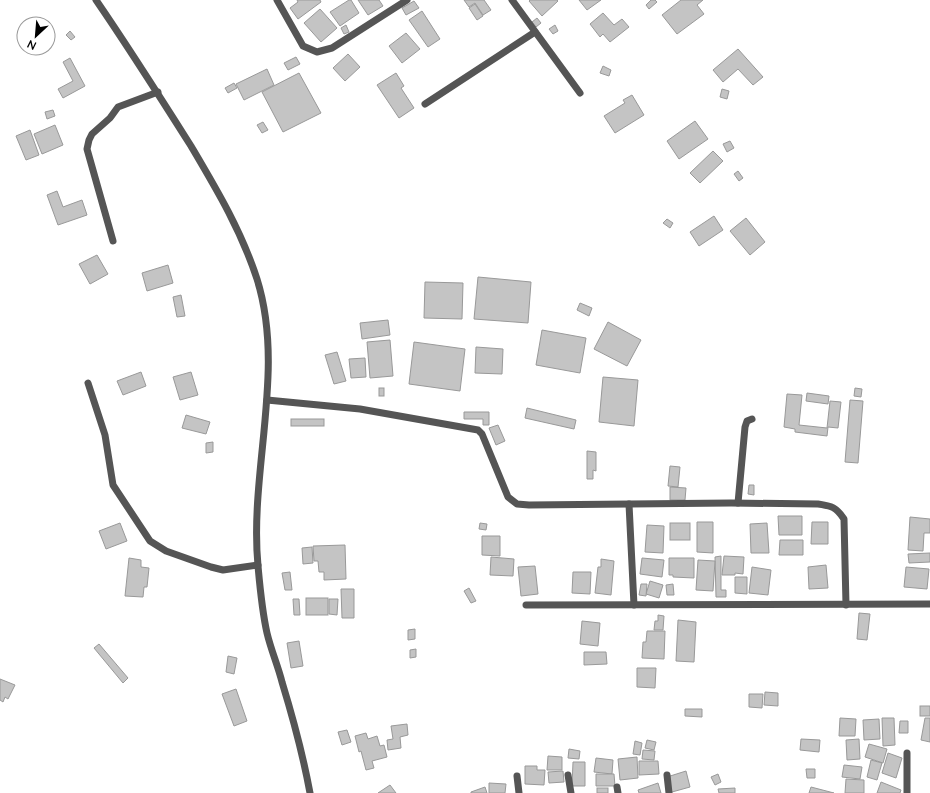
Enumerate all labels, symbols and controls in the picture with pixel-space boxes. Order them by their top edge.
north arrow [16,16,56,56]
text: N [25,38,38,53]

